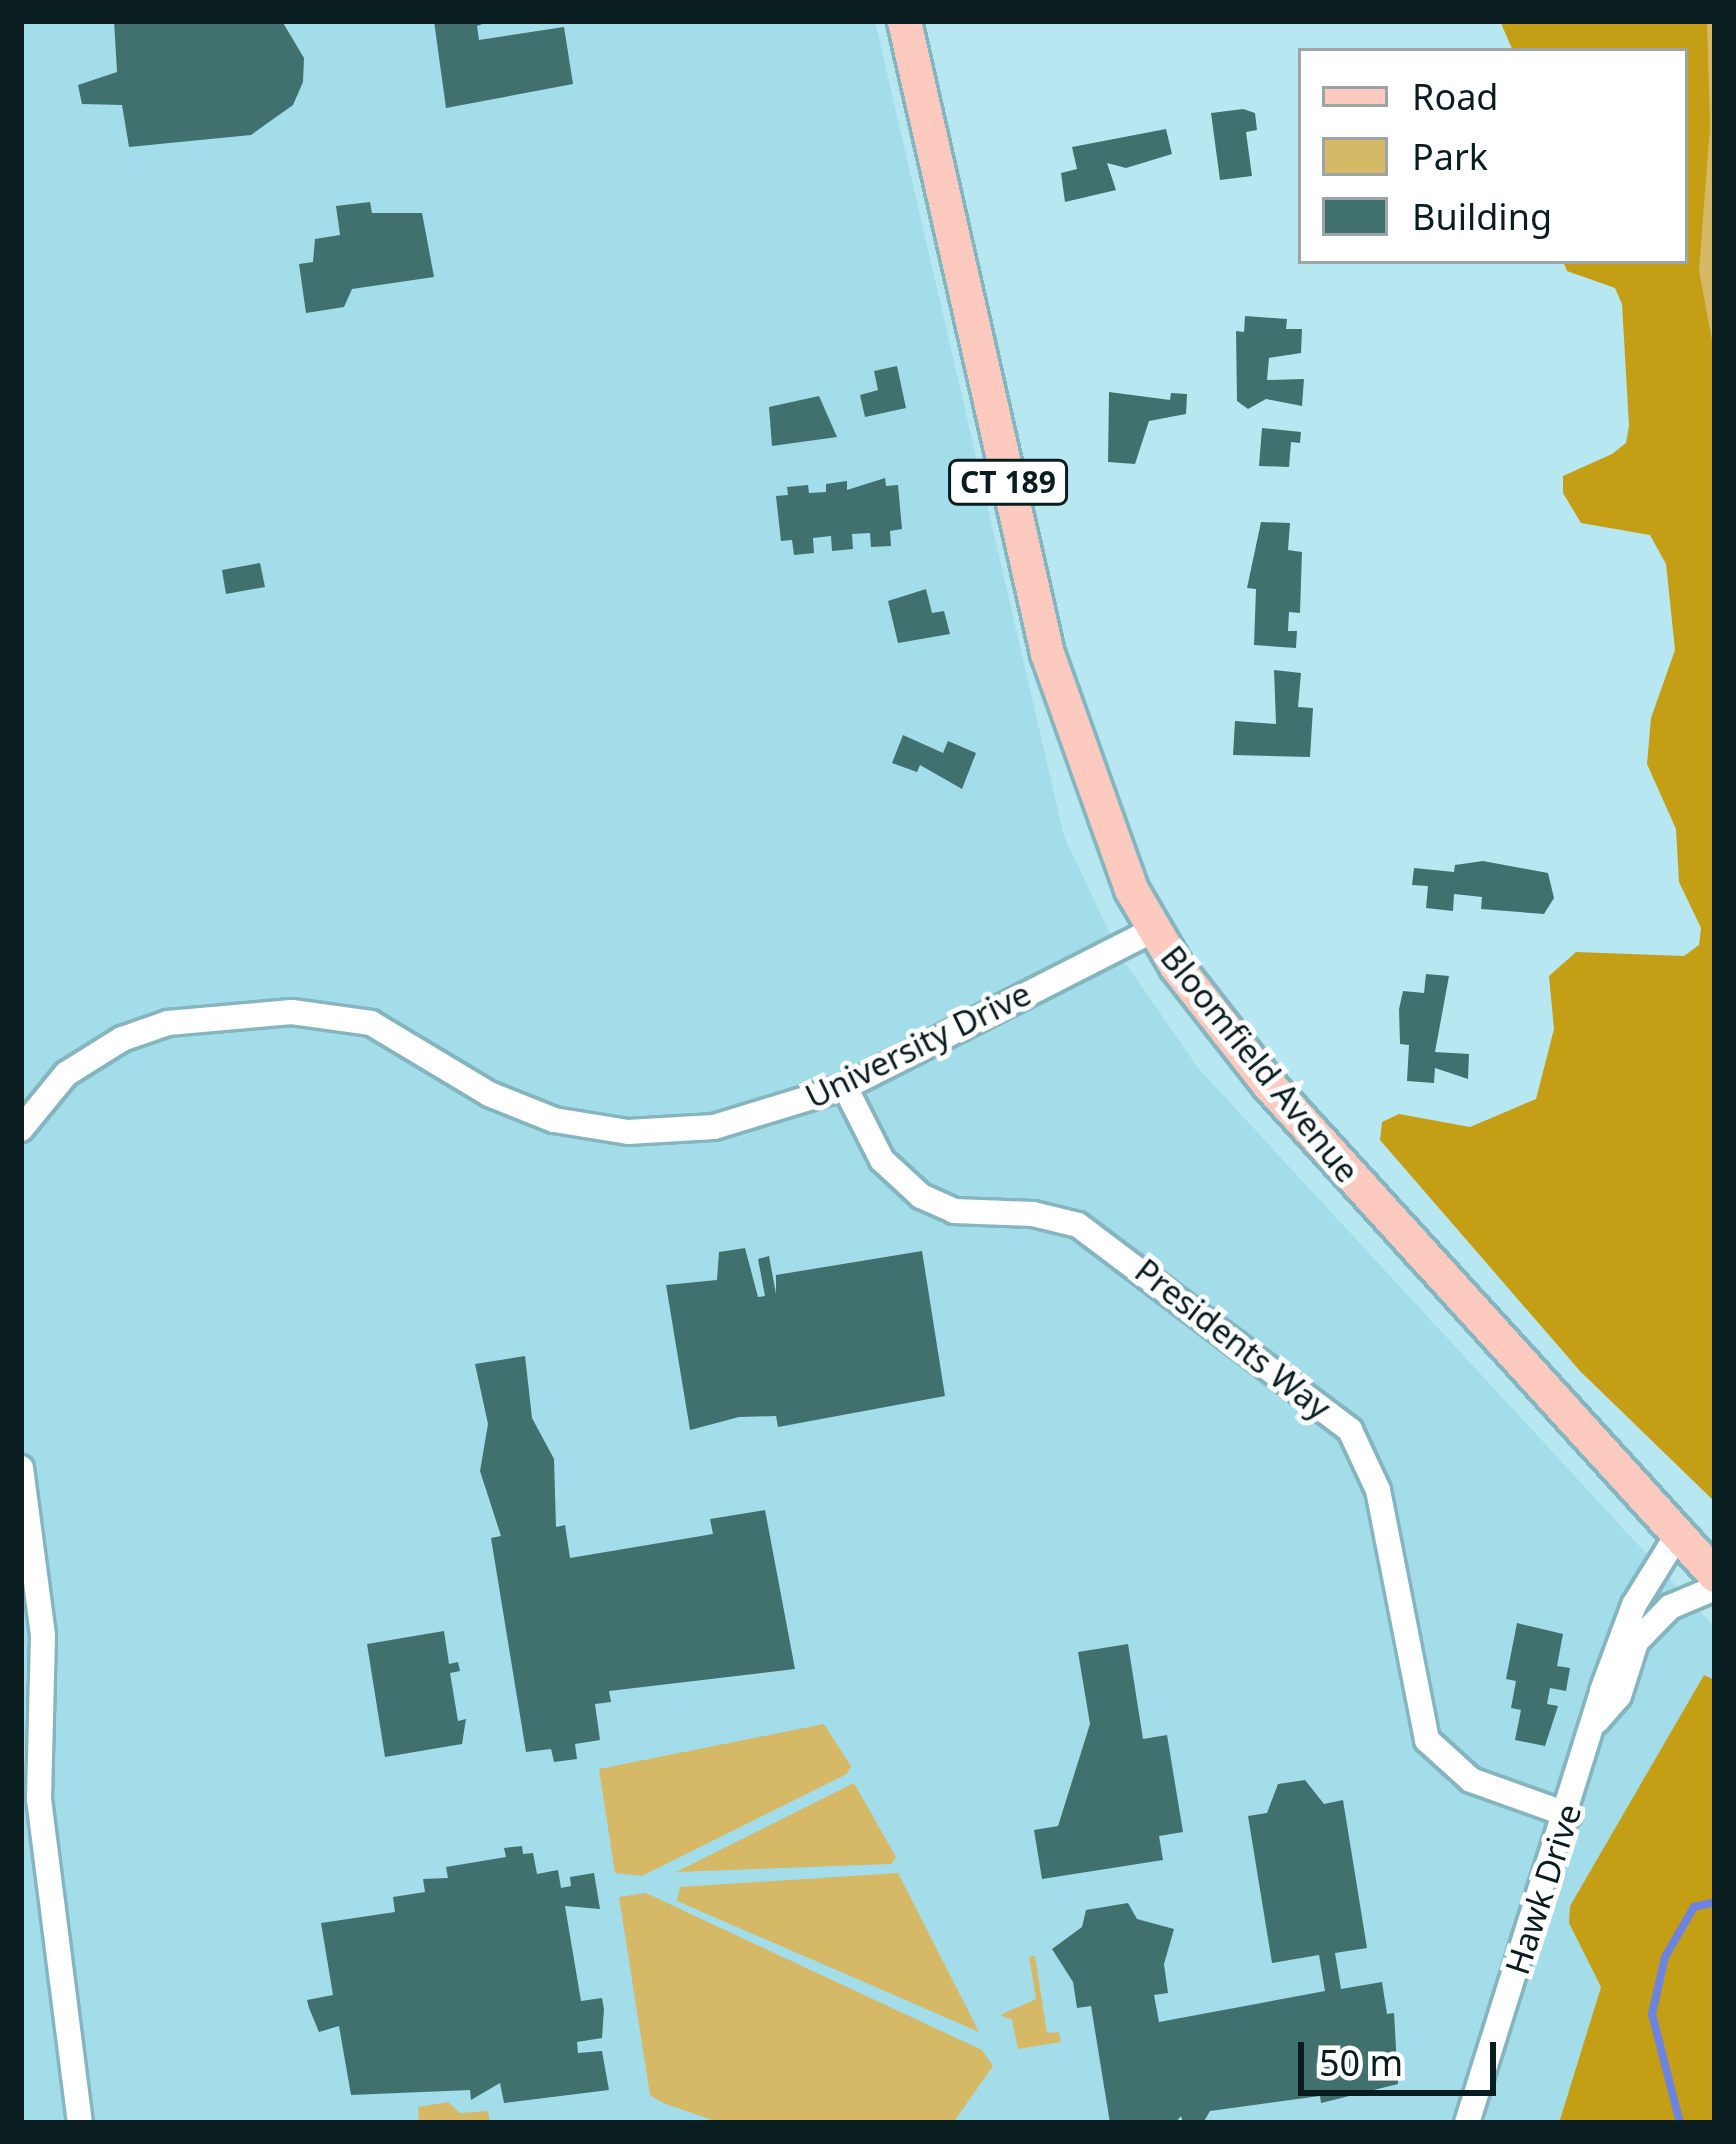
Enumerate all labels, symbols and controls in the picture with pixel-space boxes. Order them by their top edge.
legend [1298,48,1688,264]
text: Road [1412,72,1499,121]
text: Park [1412,132,1488,181]
text: Building [1412,192,1552,241]
road number: CT 189 [948,458,1068,506]
street label: Bloomfield Avenue [1153,938,1367,1190]
street label: University Drive [799,973,1037,1117]
street label: Presidents Way [1127,1250,1339,1428]
street label: Hawk Drive [1497,1799,1589,1979]
scale bar [1304,2018,1502,2092]
text: 50 m [1319,2038,1403,2087]

